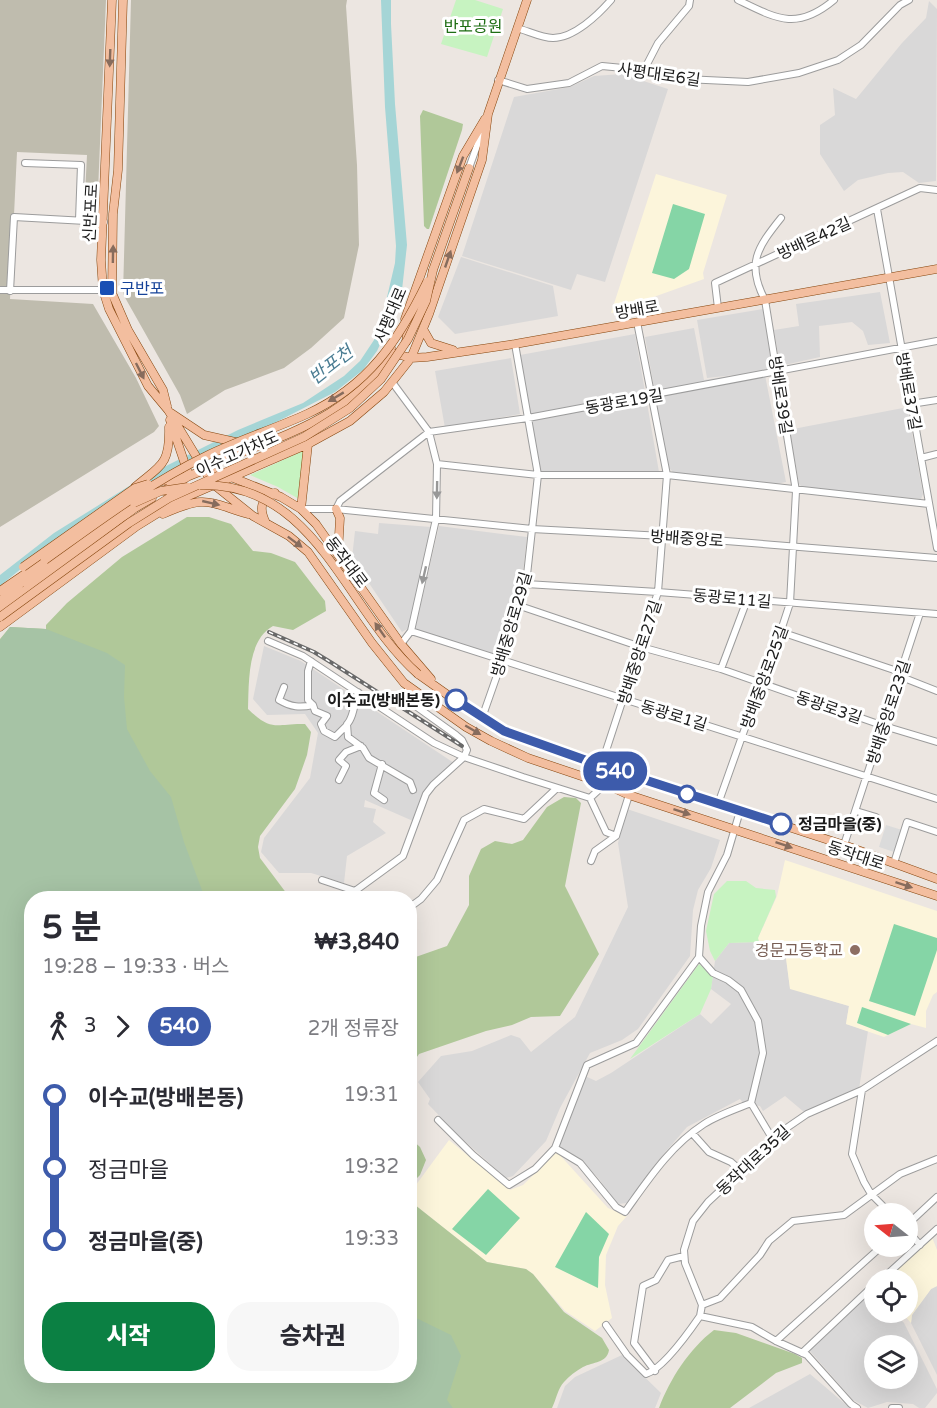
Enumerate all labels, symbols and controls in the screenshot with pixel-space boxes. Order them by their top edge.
park label: 반포공원 [444,17,502,37]
one-way arrow [105,49,115,68]
street label: 사평대로6길 [616,59,702,91]
one-way arrow [455,156,464,174]
street label: 신반포로 [79,183,103,243]
street label: 방배로42길 [774,213,854,265]
one-way arrow [108,244,118,263]
one-way arrow [443,250,453,268]
marker: 구반포 [98,279,116,297]
place label: 구반포 [120,279,164,299]
street label: 사평대로 [370,284,412,346]
street label: 방배로 [614,296,661,324]
water label: 반포천 [305,340,359,389]
street label: 방배로37길 [891,351,925,432]
street label: 방배로39길 [764,355,796,436]
one-way arrow [136,362,145,379]
street label: 동광로19길 [584,385,665,419]
one-way arrow [328,392,344,403]
street label: 이수고가차도 [193,427,282,481]
one-way arrow [432,481,442,500]
one-way arrow [202,499,221,508]
street label: 방배중앙로 [650,526,725,552]
street label: 동작대로 [320,533,372,592]
one-way arrow [287,536,303,548]
one-way arrow [418,566,428,584]
street label: 방배중앙로29길 [487,569,537,679]
street label: 동광로11길 [692,586,772,612]
street label: 방배중앙로27길 [614,598,666,707]
one-way arrow [374,623,386,639]
street label: 방배중앙로25길 [737,623,793,732]
street label: 방배중앙로23길 [863,658,915,767]
street label: 동광로3길 [793,687,865,729]
marker: 이수교(방배본동) [445,689,467,711]
place label: 이수교(방배본동) [327,691,440,711]
street label: 동광로1길 [638,696,710,736]
one-way arrow [464,725,481,735]
line badge: 540 [580,752,650,790]
text: 540 [595,759,635,784]
unlabelled marker [678,785,696,803]
one-way arrow [673,808,691,817]
marker: 정금마을(중) [770,813,792,835]
place label: 정금마을(중) [798,815,882,835]
street label: 동작대로 [825,837,887,875]
one-way arrow [775,841,793,851]
one-way arrow [895,881,913,891]
text: 5 분 [42,908,102,947]
text: ₩3,840 [314,929,399,955]
place label: 경문고등학교 [755,941,843,961]
marker: 경문고등학교 [848,943,862,957]
text: 19:28 – 19:33 · 버스 [42,955,229,979]
icon: walk [42,1010,75,1043]
icon: forward [106,1010,139,1043]
text: 3 [84,1014,97,1038]
text: 540 [160,1014,199,1039]
text: 2개 정류장 [308,1017,399,1041]
text: 19:31 [344,1083,399,1107]
text: 이수교(방배본동) [88,1085,243,1111]
street label: 동작대로35길 [713,1121,795,1200]
text: 19:32 [344,1155,399,1179]
text: 정금마을 [88,1157,169,1183]
north arrow [864,1203,918,1257]
map controls [864,1203,918,1389]
text: 19:33 [344,1227,399,1251]
text: 정금마을(중) [88,1229,203,1255]
button: locate [864,1269,918,1323]
button: 시작 [42,1302,215,1371]
button: 승차권 [227,1302,399,1371]
button: layers [864,1335,918,1389]

